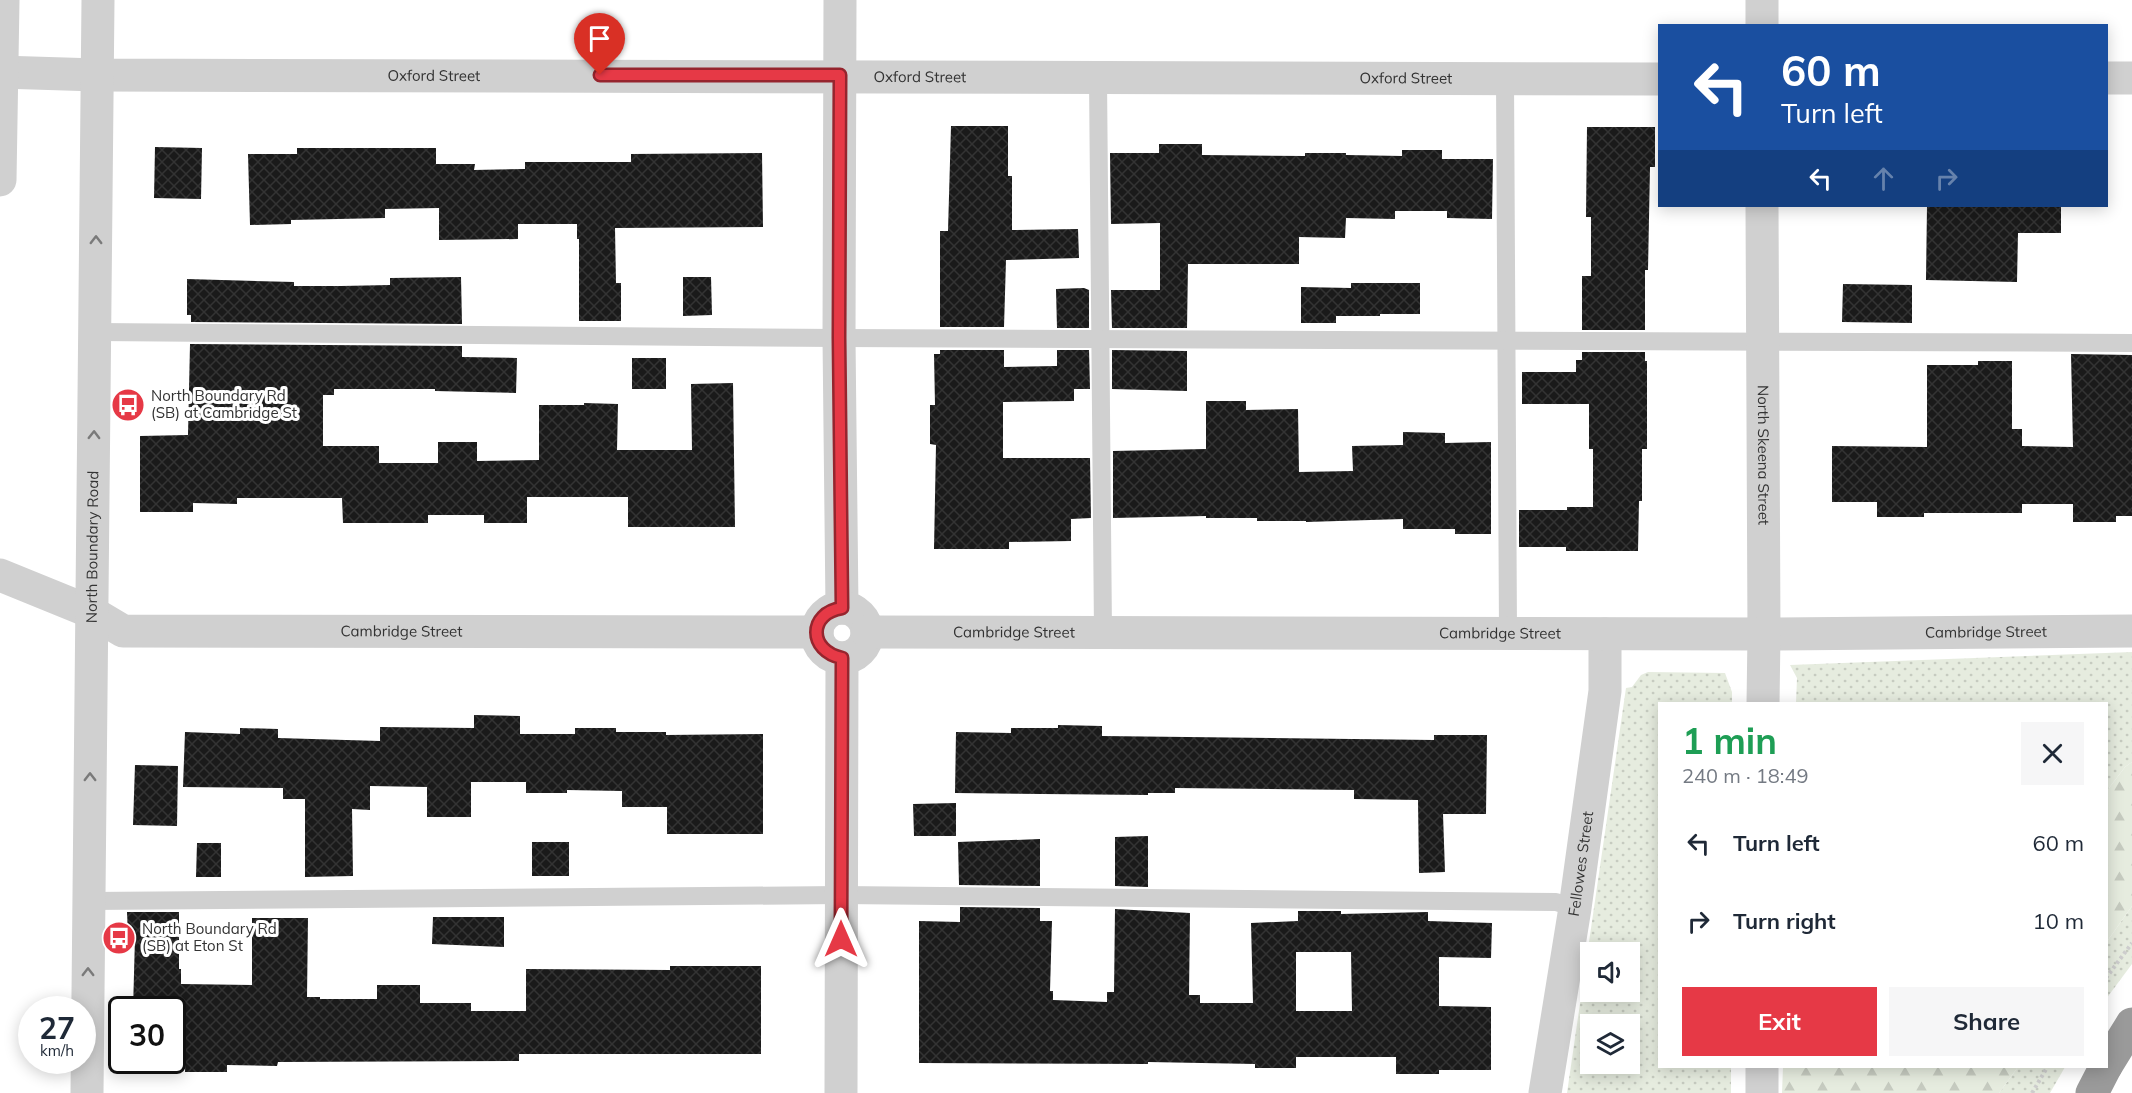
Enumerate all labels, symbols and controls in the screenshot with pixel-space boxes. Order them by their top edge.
pin [574,13,625,75]
icon: arrive [583,22,616,55]
text: 60 m [1781,44,1881,97]
icon: left [1682,48,1760,126]
street label: Oxford Street [387,66,480,85]
street label: Oxford Street [873,67,966,86]
street label: Oxford Street [1359,68,1452,87]
text: Turn left [1781,96,1883,130]
icon: left [1804,162,1837,195]
icon: ahead [1867,162,1900,195]
icon: right [1930,162,1963,195]
one-way arrow [90,235,102,244]
street label: North Skeena Street [1754,385,1773,525]
place label: North Boundary Rd (SB) at Cambridge St [151,386,297,422]
bus stop icon: North Boundary Rd (SB) at Cambridge St [110,387,146,423]
one-way arrow [88,430,100,439]
street label: North Boundary Road [82,471,102,623]
street label: Cambridge Street [341,621,463,640]
street label: Cambridge Street [953,622,1075,641]
street label: Cambridge Street [1925,622,2047,642]
street label: Cambridge Street [1439,623,1561,643]
text: 1 min [1682,718,1777,763]
button: close [2021,722,2084,785]
text: 240 m · 18:49 [1682,763,1808,788]
one-way arrow [84,772,96,781]
street label: Fellowes Street [1564,810,1597,918]
icon: left [1682,827,1715,860]
text: Turn left [1733,829,1820,857]
text: 60 m [2033,829,2084,857]
icon: right [1682,905,1715,938]
position arrow [809,907,873,971]
text: Turn right [1733,907,1836,935]
text: 10 m [2033,907,2084,935]
place label: North Boundary Rd (SB) at Eton St [142,919,277,955]
bus stop icon: North Boundary Rd (SB) at Eton St [101,920,137,956]
map controls [1580,942,1640,1074]
button: sound [1580,942,1640,1002]
one-way arrow [82,967,95,976]
button: Exit [1682,987,1877,1056]
button: Share [1889,987,2084,1056]
speed limit sign: 30 [108,996,186,1074]
text: 27 [39,1009,75,1047]
button: layers [1580,1014,1640,1074]
text: km/h [40,1041,74,1060]

